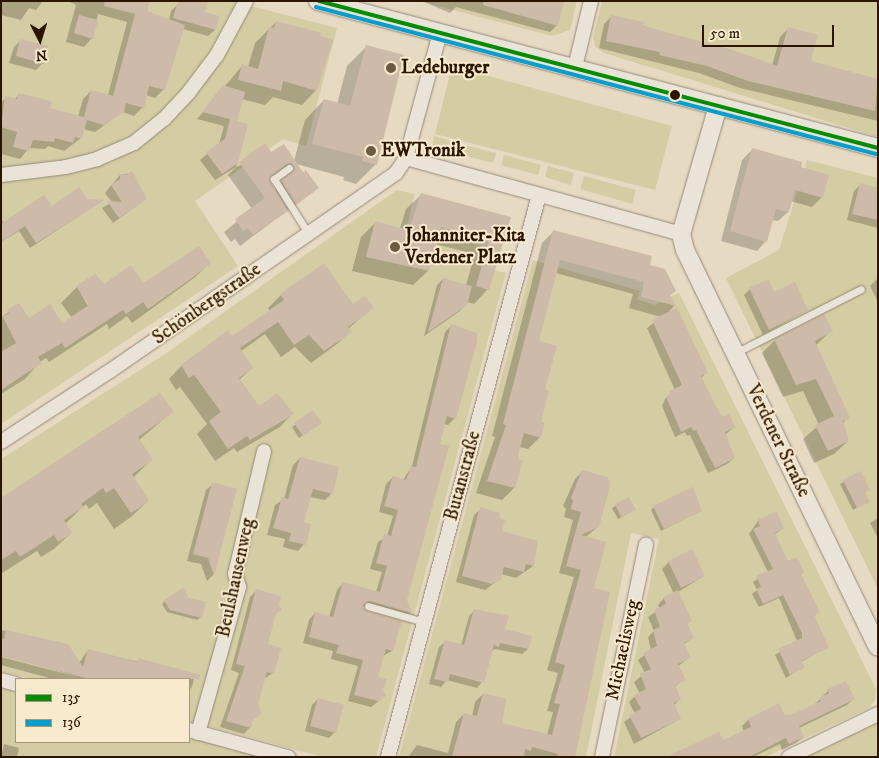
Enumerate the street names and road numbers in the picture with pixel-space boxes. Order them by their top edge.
street label: Schönbergstraße [148,258,266,350]
street label: Verdener Straße [741,381,815,501]
street label: Butanstraße [440,429,486,523]
street label: Beulshausenweg [212,516,260,640]
street label: Michaelisweg [601,597,645,703]

